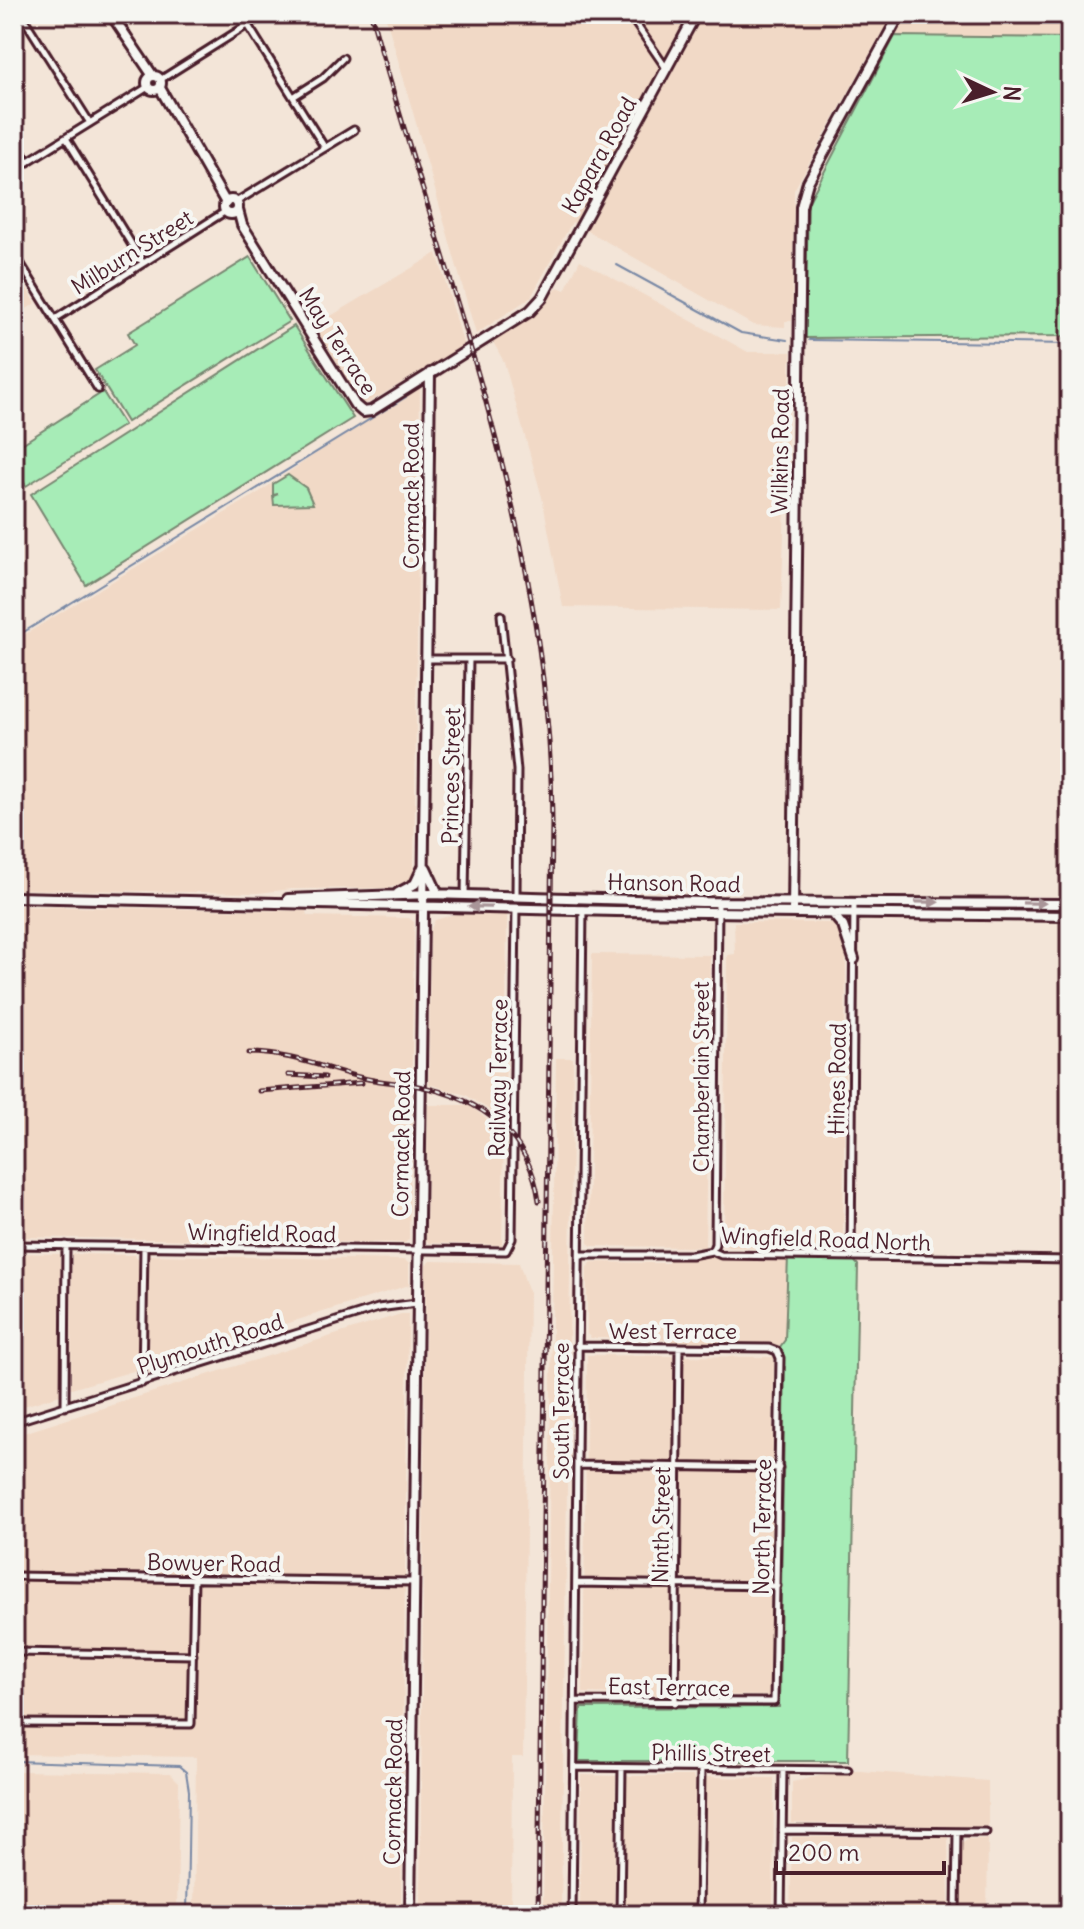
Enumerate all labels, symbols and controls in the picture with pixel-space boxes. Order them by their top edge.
north arrow [952,52,1032,132]
text: N [997,85,1026,102]
street label: Kapara Road [555,92,643,218]
street label: Milburn Street [66,203,198,301]
street label: May Terrace [293,282,383,400]
street label: Wilkins Road [765,388,795,514]
street label: Cormack Road [397,423,425,569]
street label: Princes Street [436,708,466,844]
street label: Hanson Road [607,868,741,898]
one-way arrow [915,896,940,908]
one-way arrow [1022,897,1047,910]
one-way arrow [467,900,492,913]
street label: Chamberlain Street [687,981,715,1173]
street label: Railway Terrace [483,999,513,1157]
street label: Hines Road [822,1023,852,1135]
street label: Cormack Road [386,1070,416,1218]
street label: Wingfield Road [187,1218,337,1248]
street label: Wingfield Road North [720,1221,932,1257]
street label: Plymouth Road [133,1307,287,1381]
street label: West Terrace [609,1317,737,1345]
street label: South Terrace [547,1342,575,1480]
street label: North Terrace [747,1459,777,1595]
street label: Ninth Street [646,1466,676,1584]
street label: Bowyer Road [147,1548,281,1578]
street label: East Terrace [608,1672,730,1702]
street label: Cormack Road [378,1718,408,1866]
street label: Phillis Street [651,1738,771,1768]
scale bar [776,1825,944,1875]
text: 200 m [788,1837,860,1867]

